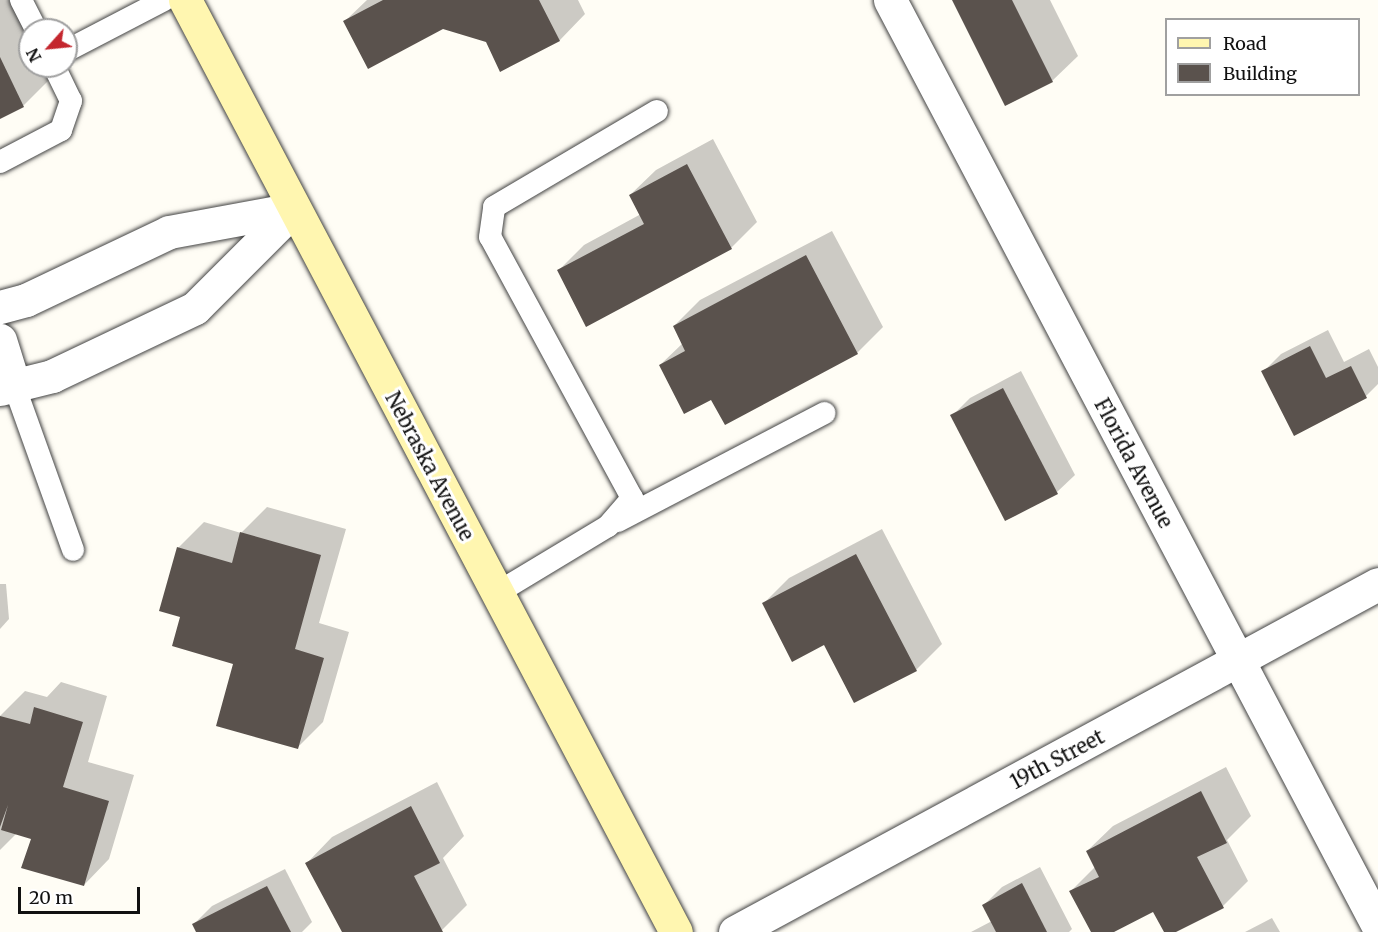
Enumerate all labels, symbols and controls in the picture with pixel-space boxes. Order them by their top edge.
north arrow [18,18,78,78]
legend [1165,18,1360,96]
text: Road [1223,32,1267,55]
text: N [22,45,46,65]
text: Building [1223,62,1297,85]
street label: Nebraska Avenue [381,388,479,544]
street label: Florida Avenue [1090,394,1178,532]
street label: 19th Street [1006,724,1108,794]
scale bar [21,875,142,913]
text: 20 m [29,886,73,909]

